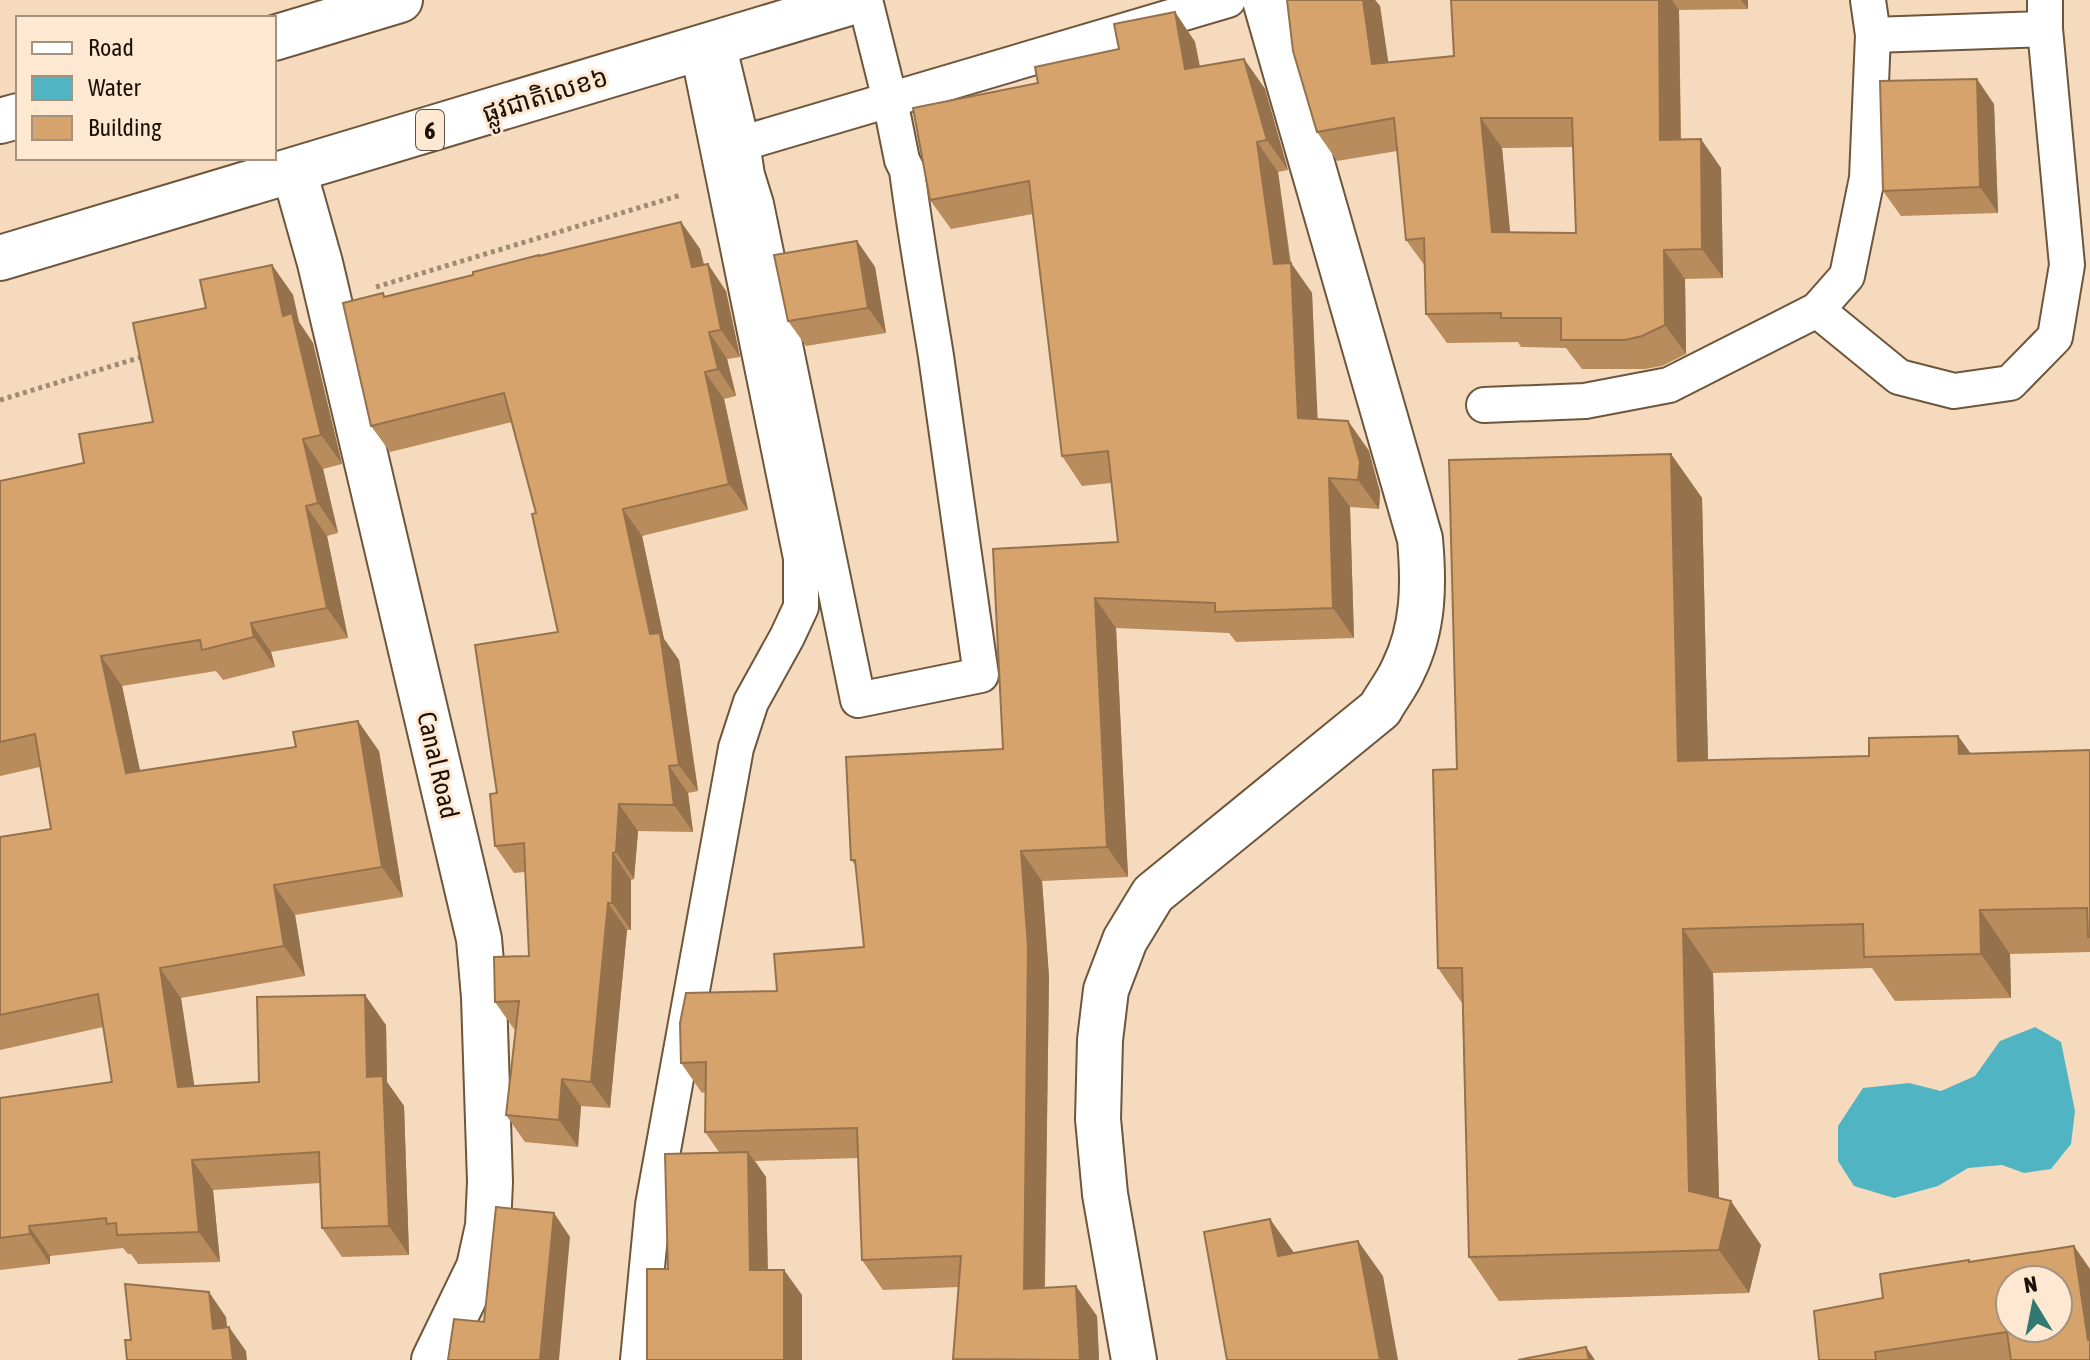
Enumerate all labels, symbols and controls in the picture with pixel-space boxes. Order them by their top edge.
legend [16,16,276,160]
text: Road [88,34,134,61]
street label: ផ្លូវជាតិលេខ៦ [478,62,614,137]
text: Water [88,74,141,101]
road number: 6 [416,110,444,150]
text: Building [88,114,162,141]
street label: Canal Road [411,709,465,821]
north arrow [1994,1264,2074,1344]
text: N [2022,1270,2039,1298]

